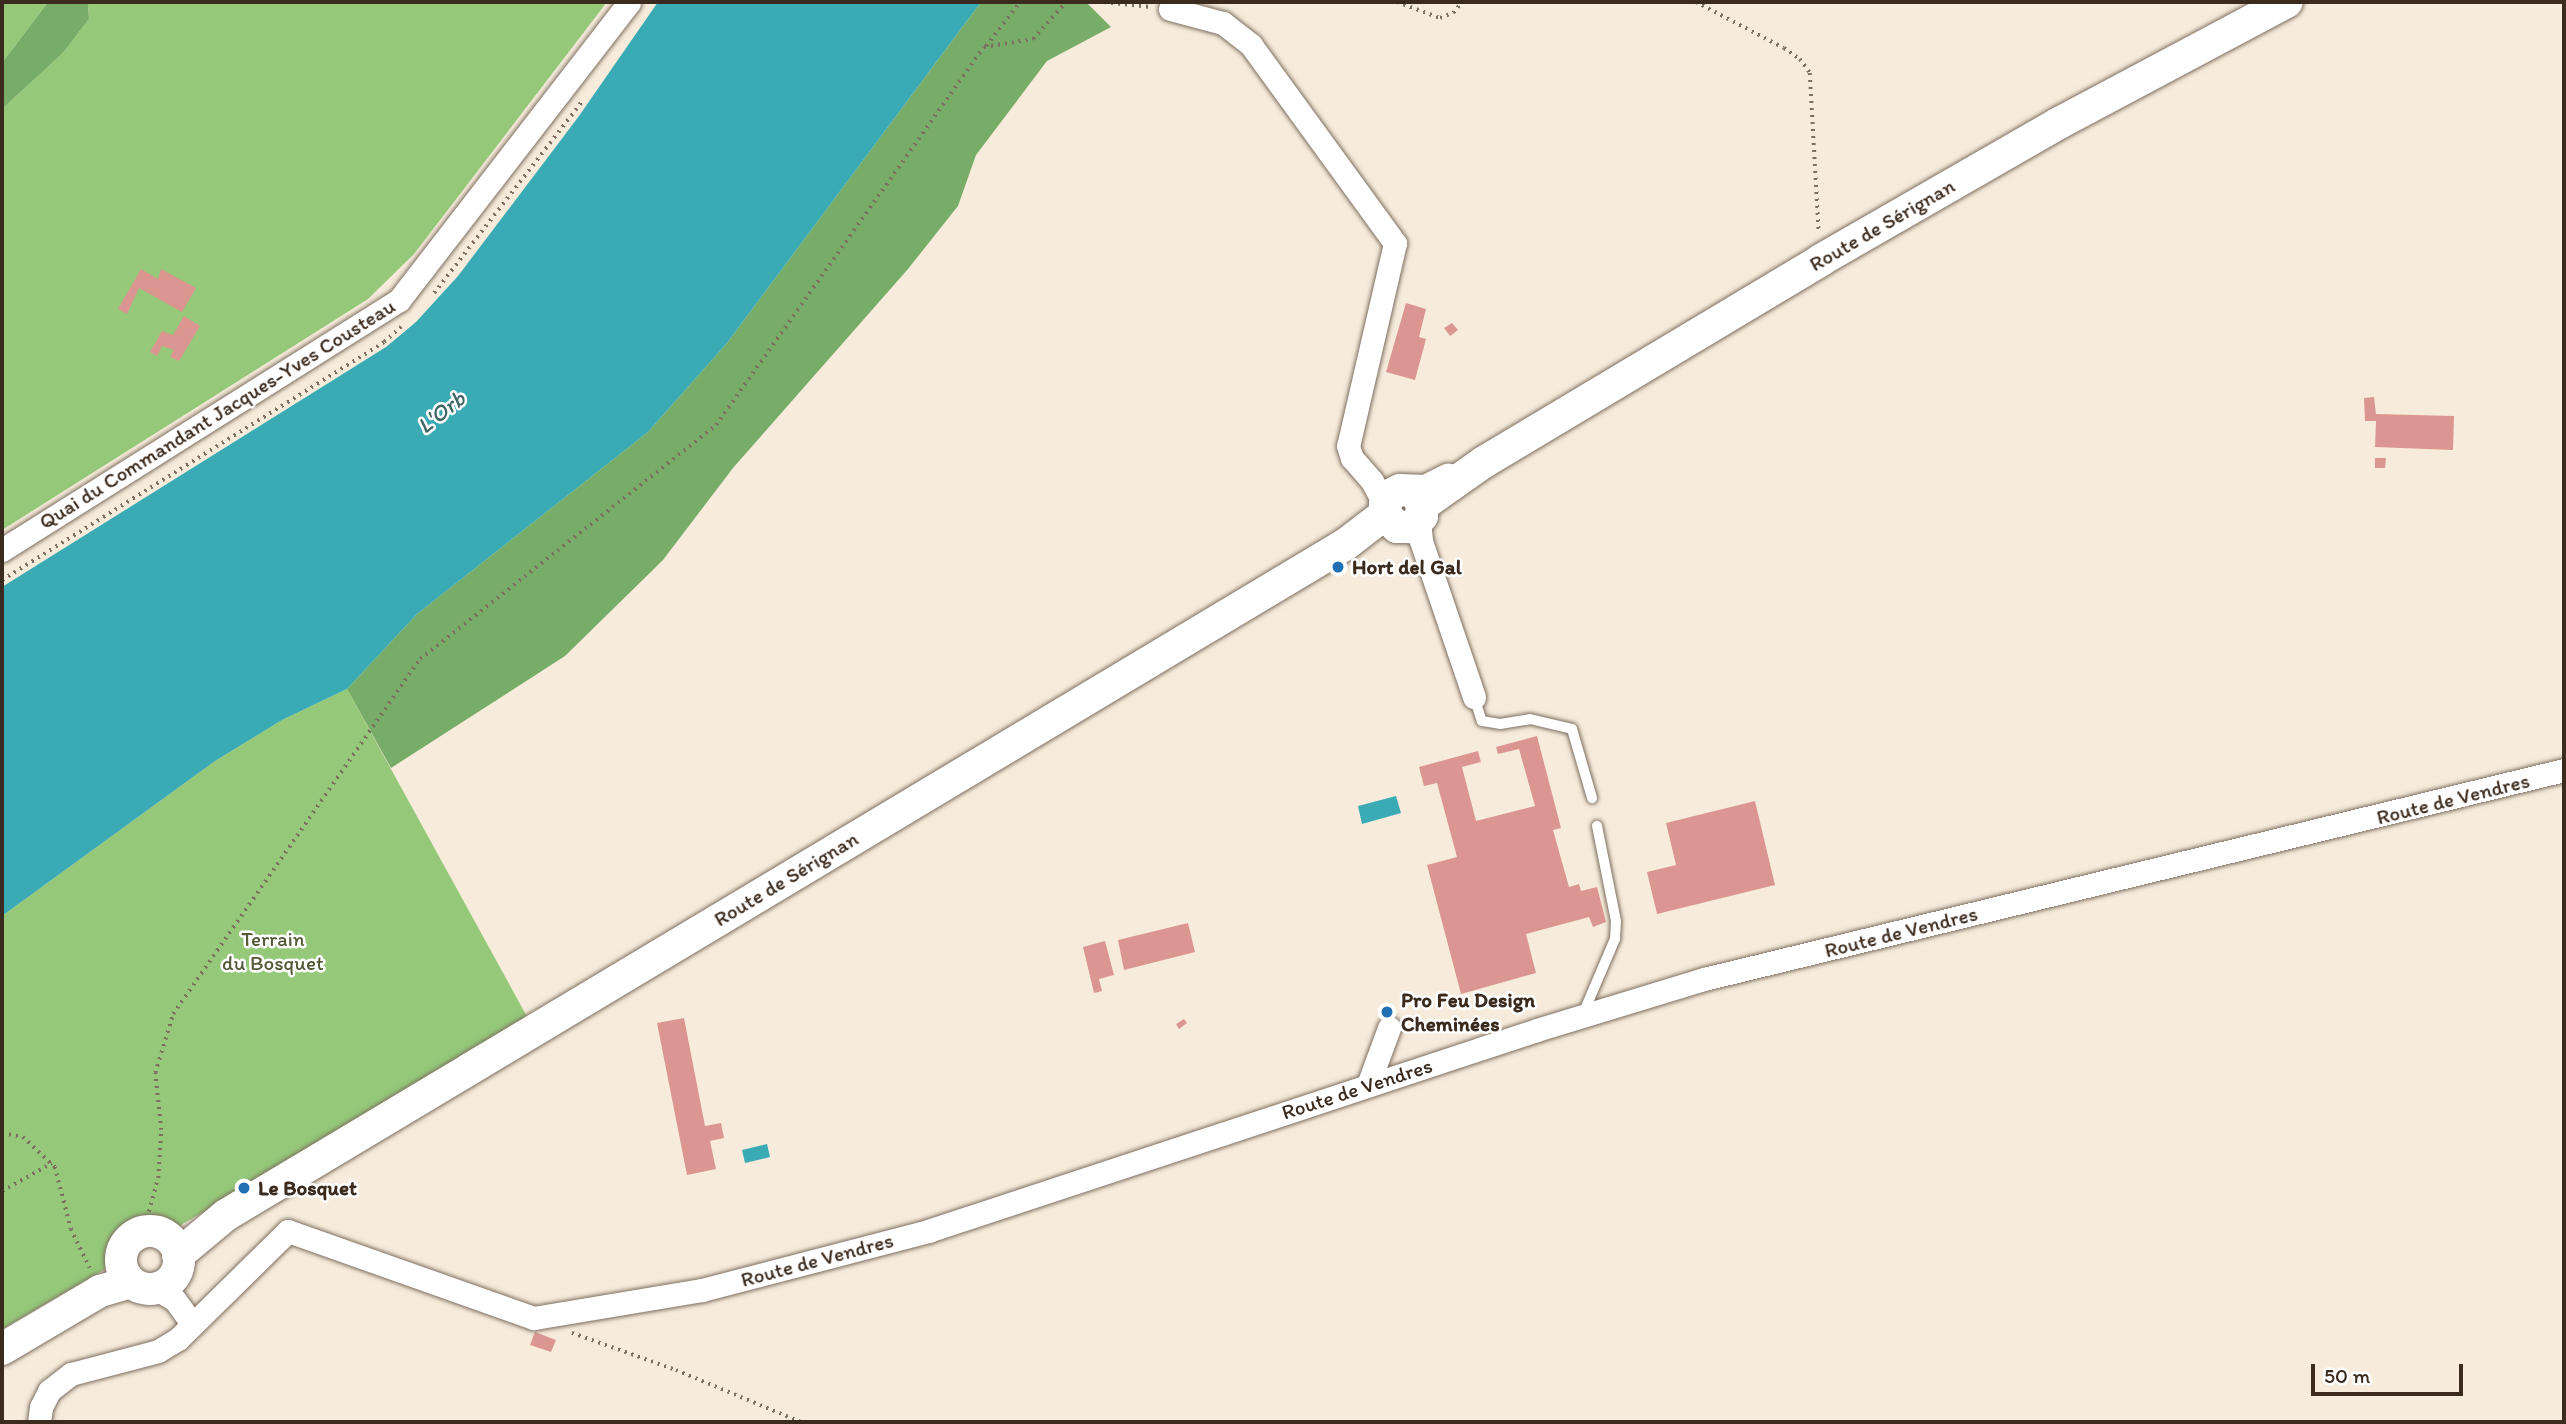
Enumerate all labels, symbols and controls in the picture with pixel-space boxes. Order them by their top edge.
street label: Route de Sérignan [1805,173,1959,277]
street label: Quai du Commandant Jacques-Yves Cousteau [35,293,399,535]
water label: L'Orb [411,385,471,439]
place label: Hort del Gal [1352,554,1462,580]
marker: Hort del Gal [1330,559,1346,575]
street label: Route de Vendres [2374,768,2532,830]
street label: Route de Sérignan [709,826,863,932]
street label: Route de Vendres [1822,901,1980,963]
park label: Terrain du Bosquet [222,926,324,976]
place label: Pro Feu Design Cheminées [1401,987,1534,1037]
marker: Pro Feu Design Cheminées [1379,1004,1395,1020]
street label: Route de Vendres [1279,1053,1435,1125]
place label: Le Bosquet [258,1175,357,1201]
marker: Le Bosquet [236,1180,252,1196]
street label: Route de Vendres [738,1228,896,1292]
scale bar [2314,1350,2466,1394]
text: 50 m [2324,1363,2370,1388]

